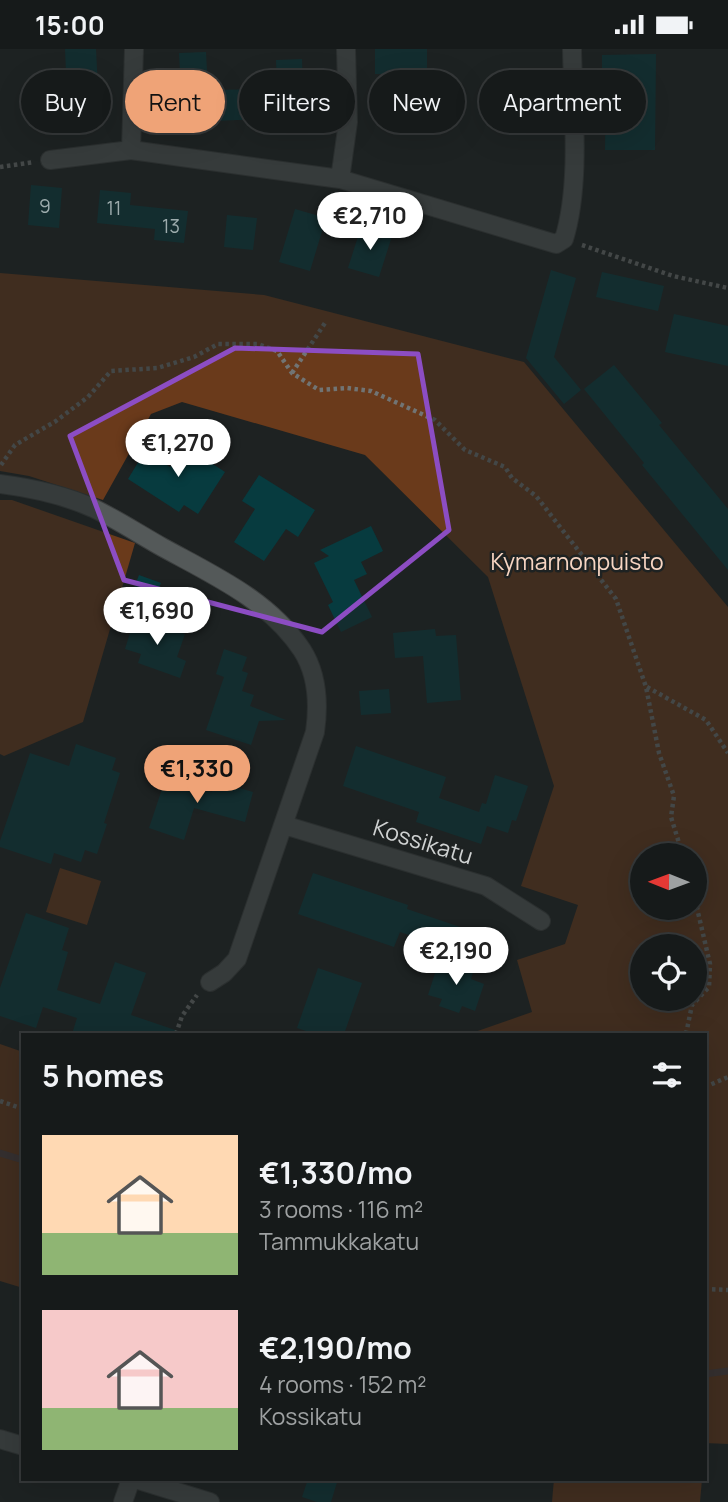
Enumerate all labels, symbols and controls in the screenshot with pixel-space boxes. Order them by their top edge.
text: 15:00 [35,7,105,43]
chip: Buy [21,70,111,133]
chip: Rent [125,70,225,133]
chip: Filters [239,70,355,133]
chip: New [369,70,465,133]
chip: Apartment [479,70,646,133]
house number: 9 [39,193,51,219]
pin: €2,710 [313,193,427,252]
house number: 11 [107,195,121,221]
text: €2,710 [333,199,407,231]
house number: 13 [162,213,180,239]
pin: €1,270 [121,419,235,479]
text: €1,270 [142,426,214,458]
park label: Kymarnonpuisto [490,545,664,577]
pin: €1,690 [100,587,214,647]
text: €1,690 [120,594,194,626]
pin: €1,330 [140,745,254,805]
text: €1,330 [160,752,234,784]
street label: Kossikatu [369,811,477,871]
north arrow [630,843,707,921]
map controls [630,843,707,1011]
pin: €2,190 [399,927,513,987]
text: €2,190 [419,934,493,966]
button: locate [630,934,707,1011]
text: 5 homes [42,1055,164,1096]
icon: filters [648,1056,686,1094]
text: €1,330/mo [259,1152,413,1193]
icon: home [98,1163,182,1247]
text: 3 rooms · 116 m² [259,1193,423,1225]
text: Tammukkakatu [259,1225,419,1257]
text: €2,190/mo [259,1327,412,1368]
icon: home [98,1338,182,1422]
text: 4 rooms · 152 m² [259,1368,426,1400]
text: Kossikatu [259,1400,362,1432]

